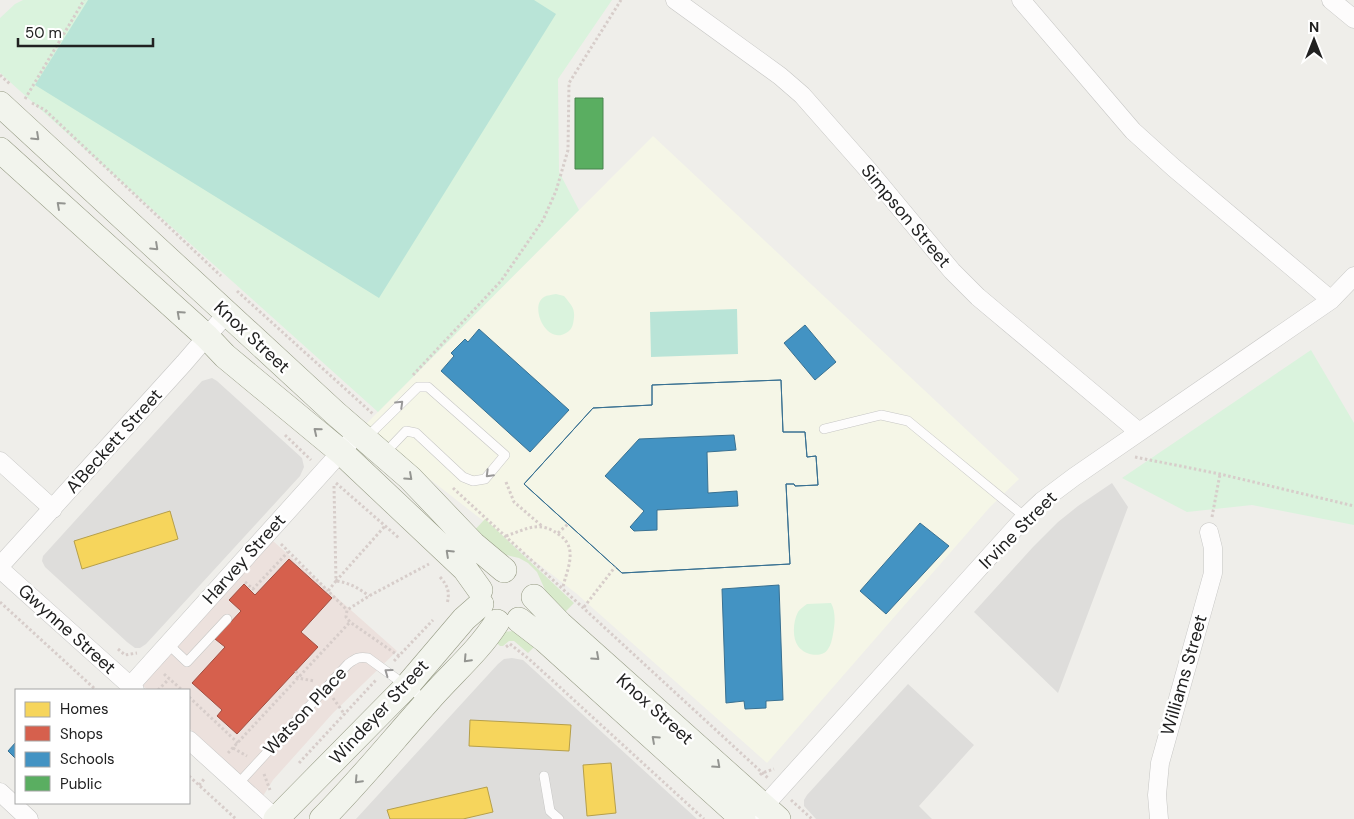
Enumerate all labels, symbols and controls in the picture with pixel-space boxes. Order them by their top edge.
scale bar [18,15,152,47]
north arrow [1289,15,1339,65]
text: N [1309,18,1319,36]
text: 50 m [25,23,62,43]
one-way arrow [30,131,39,140]
street label: Simpson Street [856,159,956,273]
one-way arrow [57,201,66,210]
one-way arrow [149,241,158,250]
street label: Knox Street [209,296,295,378]
one-way arrow [176,311,185,320]
street label: A'Beckett Street [60,383,168,499]
one-way arrow [395,401,404,410]
one-way arrow [313,428,322,437]
one-way arrow [486,468,495,477]
one-way arrow [403,471,412,480]
street label: Irvine Street [974,486,1062,574]
street label: Harvey Street [197,509,291,609]
one-way arrow [445,550,454,559]
street label: Gwynne Street [13,579,121,679]
street label: Williams Street [1155,612,1213,738]
one-way arrow [591,651,600,660]
street label: Windeyer Street [324,654,434,770]
one-way arrow [464,654,473,663]
street label: Watson Place [258,662,352,760]
street label: Knox Street [611,668,699,750]
one-way arrow [385,669,394,678]
legend [15,689,190,804]
text: Homes [60,699,109,719]
text: Shops [60,724,103,744]
one-way arrow [651,736,660,745]
text: Schools [60,749,115,769]
one-way arrow [712,759,721,768]
text: Public [60,774,102,794]
one-way arrow [355,775,364,784]

